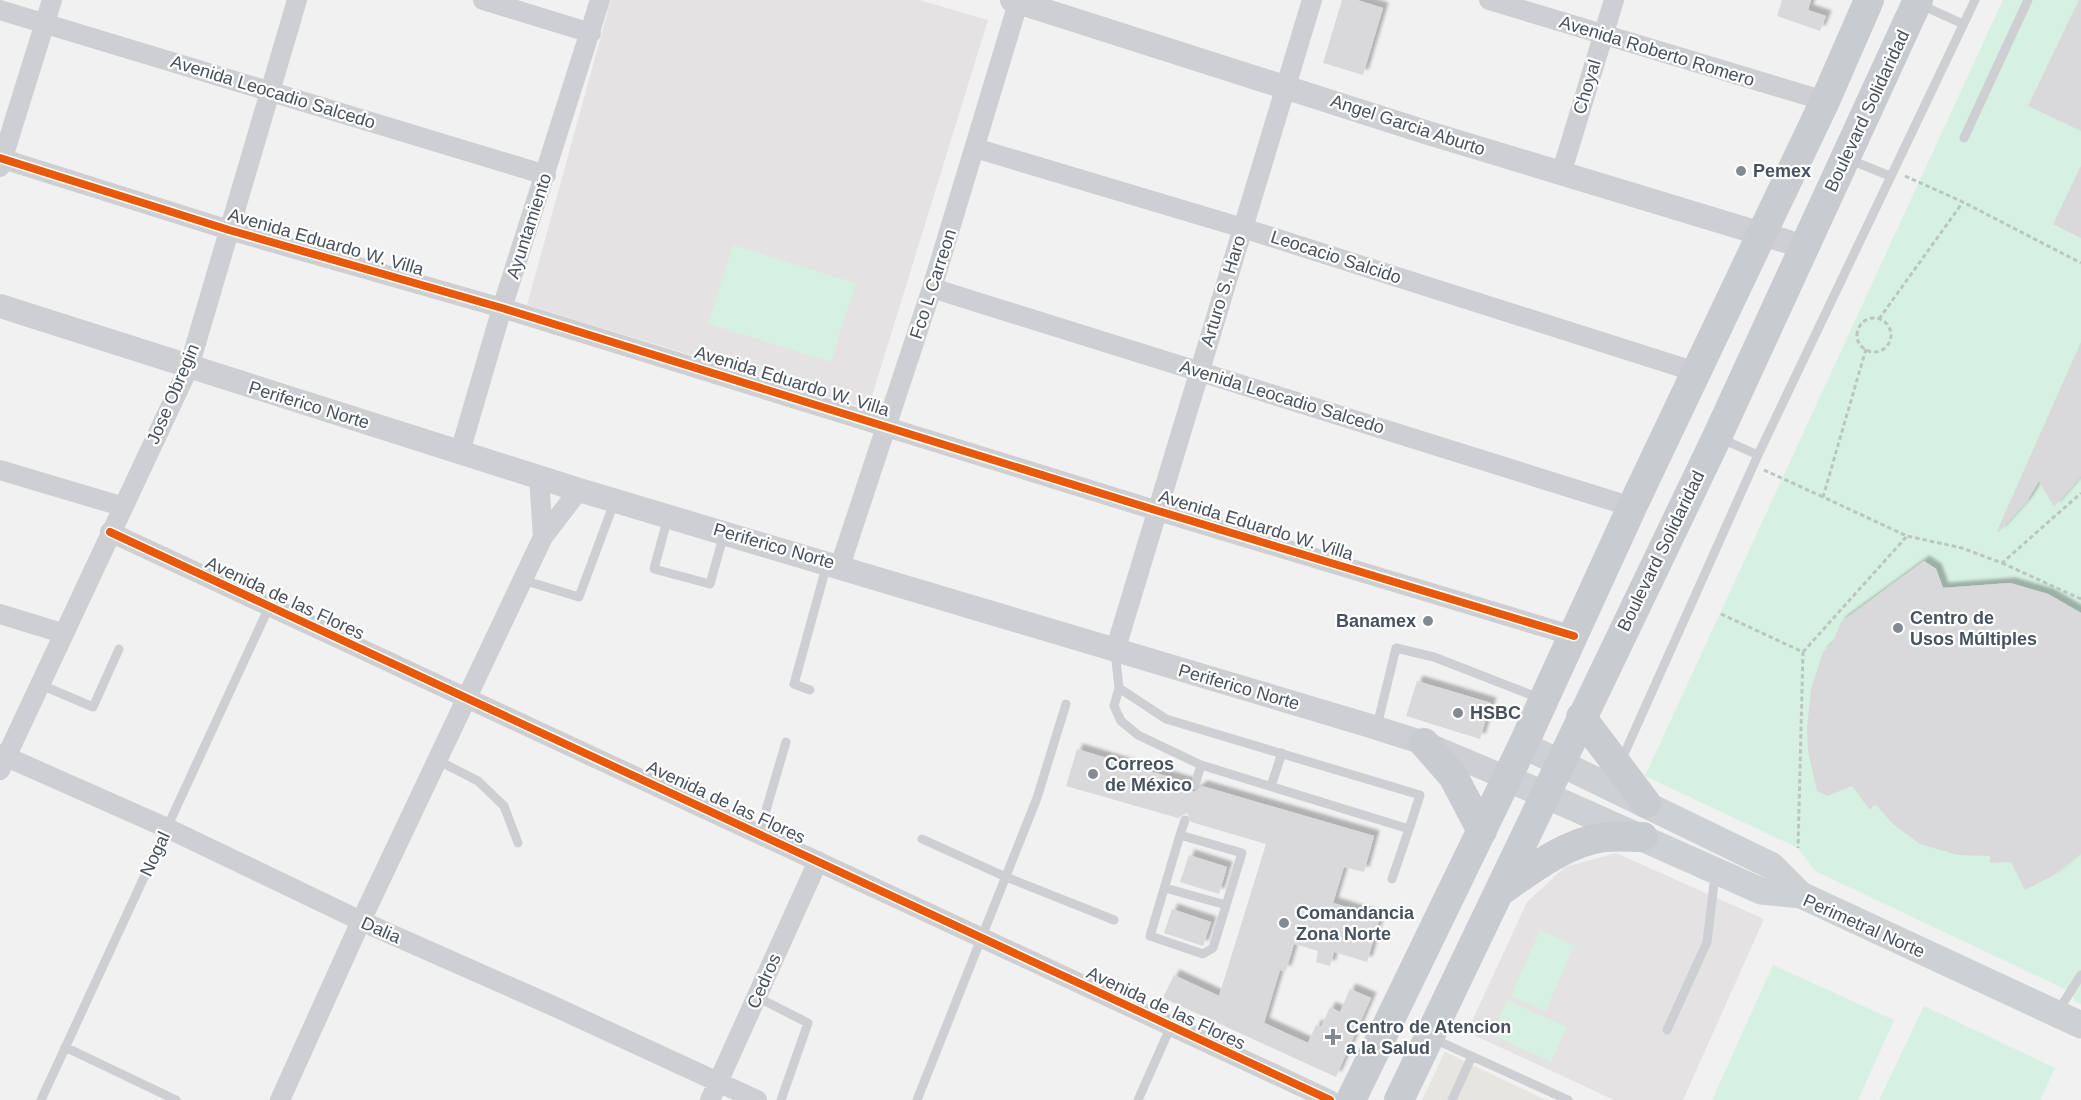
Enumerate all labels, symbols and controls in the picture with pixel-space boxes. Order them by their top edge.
street label: Avenida Roberto Romero [1557,12,1757,90]
street label: Boulevard Solidaridad [1821,27,1913,195]
street label: Avenida Leocadio Salcedo [168,51,378,133]
street label: Choyal [1569,57,1605,117]
street label: Angel Garcia Aburto [1328,91,1488,159]
place label: Pemex [1753,161,1811,181]
marker: Pemex [1734,164,1748,178]
street label: Ayuntamiento [503,171,555,281]
street label: Avenida Eduardo W. Villa [226,204,427,280]
street label: Leocacio Salcido [1268,226,1404,288]
street label: Fco L Carreon [906,227,960,341]
street label: Arturo S. Haro [1197,233,1249,349]
street label: Jose Obregin [143,341,203,447]
street label: Avenida Eduardo W. Villa [692,342,893,420]
street label: Avenida Leocadio Salcedo [1177,356,1387,438]
street label: Periferico Norte [246,377,372,433]
street label: Boulevard Solidaridad [1613,467,1709,635]
street label: Avenida Eduardo W. Villa [1156,486,1357,564]
street label: Periferico Norte [711,519,837,573]
street label: Avenida de las Flores [202,552,368,644]
place label: Centro de Usos Múltiples [1910,608,2037,649]
place label: Banamex [1336,611,1416,631]
marker: Banamex [1421,614,1435,628]
marker: Centro de Usos Múltiples [1891,621,1905,635]
street label: Periferico Norte [1176,660,1302,714]
place label: HSBC [1470,703,1521,723]
marker: HSBC [1451,706,1465,720]
place label: Correos de México [1105,754,1192,795]
street label: Avenida de las Flores [643,756,809,848]
marker: Correos de México [1086,767,1100,781]
street label: Nogal [136,828,174,880]
street label: Perimetral Norte [1800,890,1928,962]
place label: Comandancia Zona Norte [1296,903,1415,944]
street label: Dalia [358,913,405,948]
marker: Comandancia Zona Norte [1277,916,1291,930]
street label: Cedros [743,950,785,1012]
street label: Avenida de las Flores [1083,962,1249,1054]
place label: Centro de Atencion a la Salud [1346,1017,1511,1058]
marker: Centro de Atencion a la Salud [1324,1028,1342,1046]

